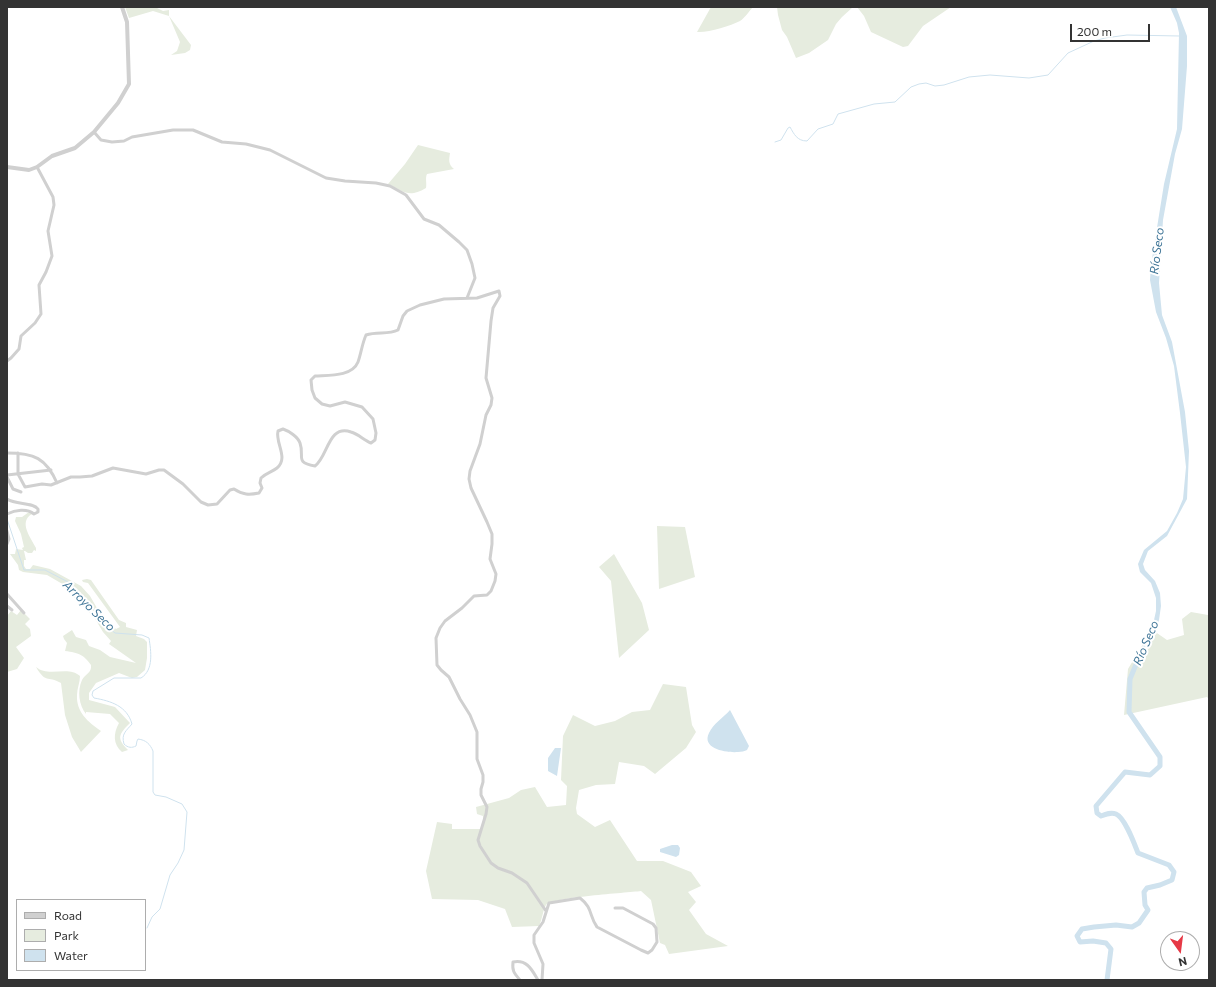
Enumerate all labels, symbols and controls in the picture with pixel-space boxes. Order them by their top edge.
scale bar [1072,16,1152,42]
text: 200 m [1077,24,1112,38]
water label: Río Seco [1147,227,1167,275]
water label: Arroyo Seco [60,578,118,634]
water label: Río Seco [1130,619,1162,667]
legend [16,899,146,971]
text: Road [54,908,82,922]
text: Park [54,928,79,942]
north arrow [1160,931,1200,971]
text: Water [54,948,88,962]
text: N [1177,955,1188,969]

